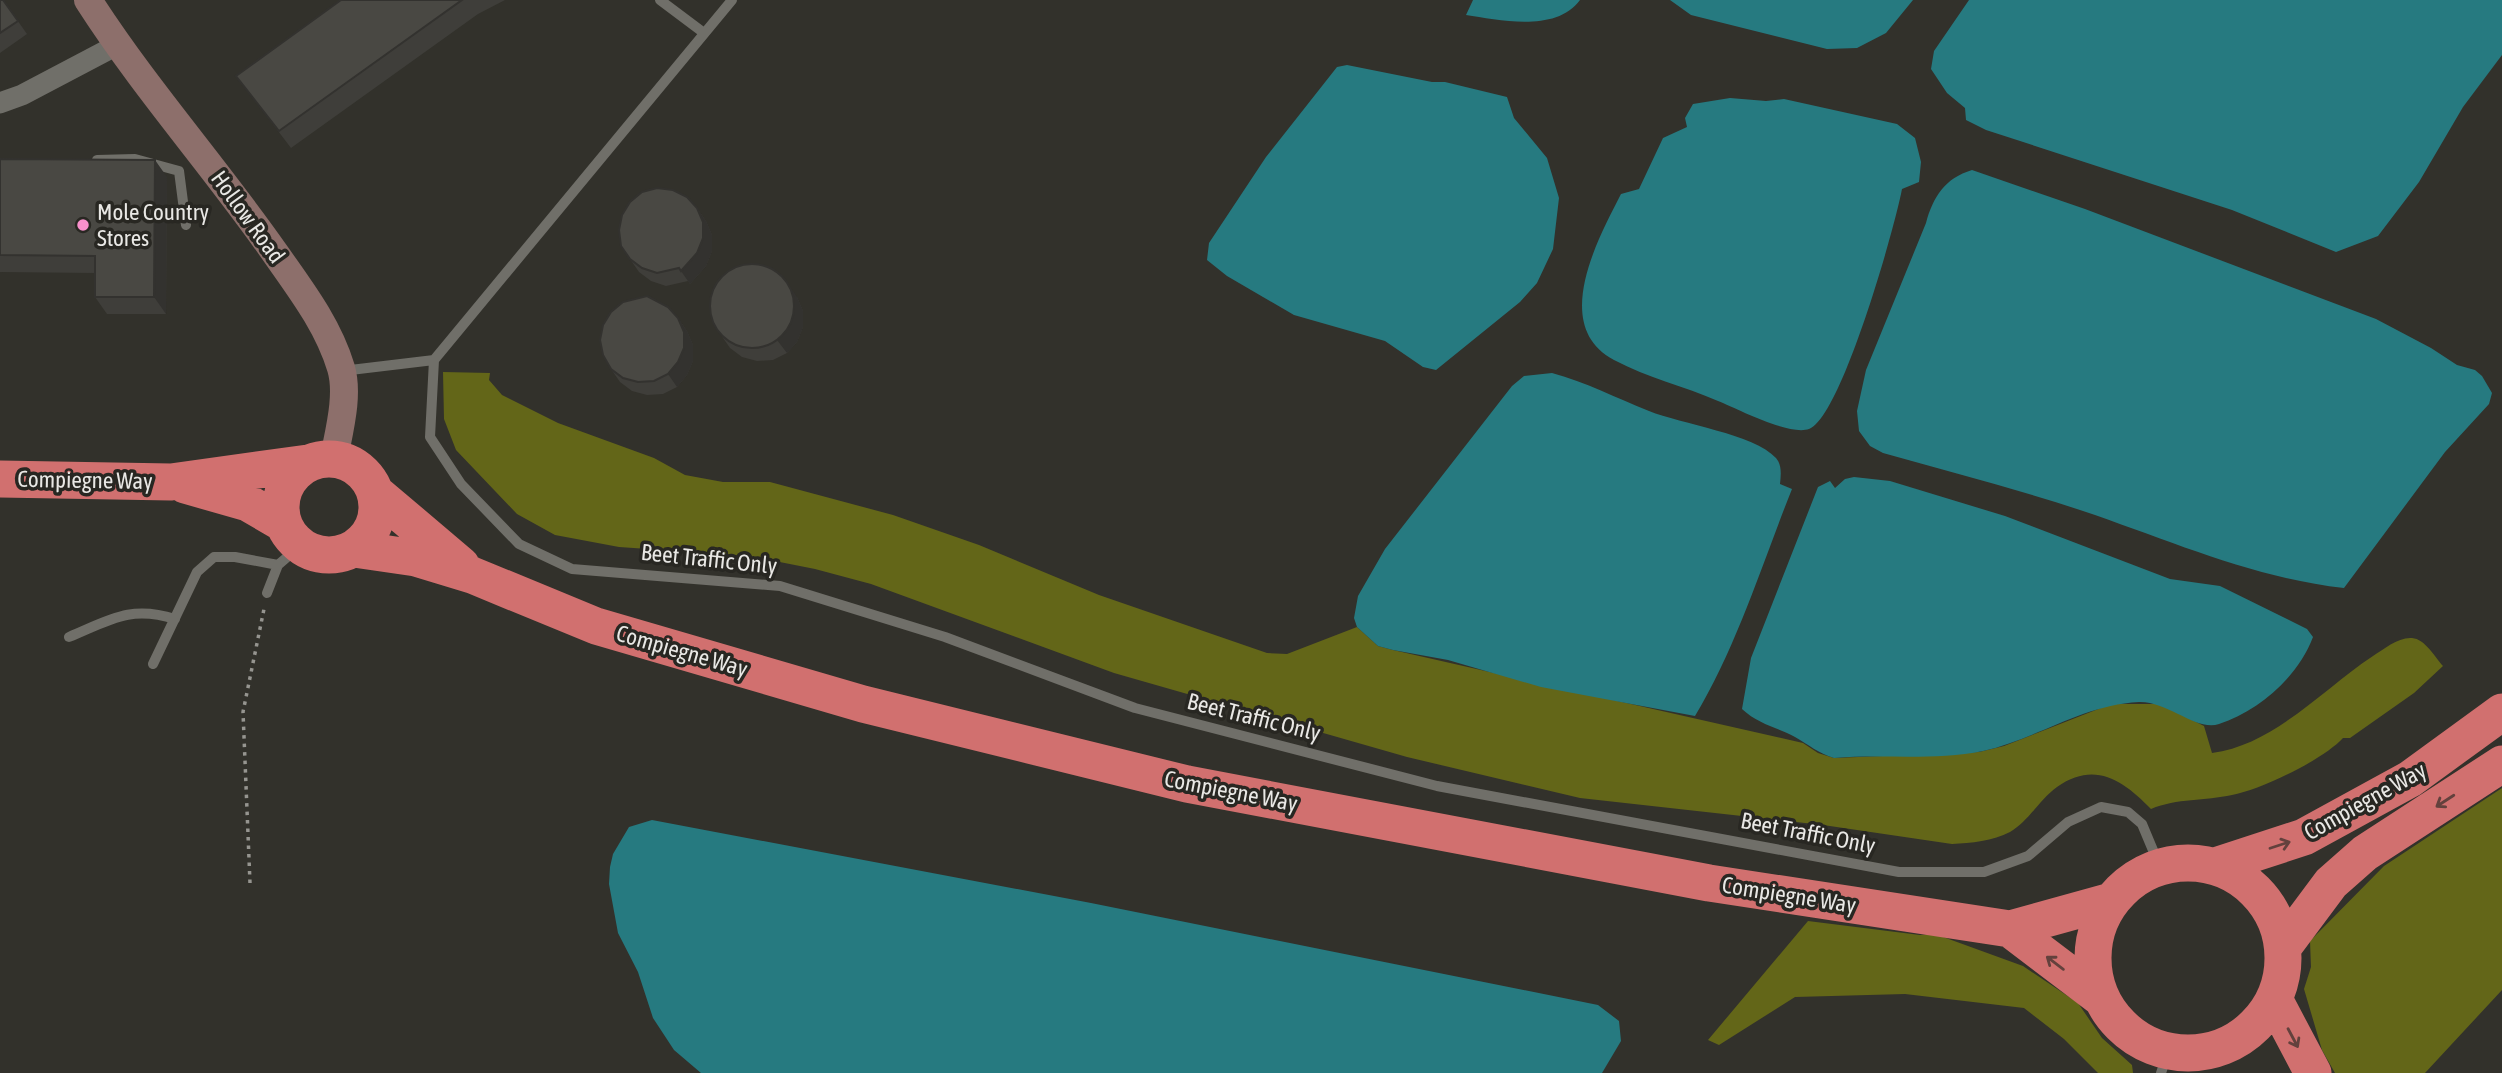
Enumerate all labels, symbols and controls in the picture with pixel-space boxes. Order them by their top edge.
street label: Hollow Road [206,166,290,268]
place label: Mole Country Stores [97,199,209,251]
marker: Mole Country Stores [75,217,91,233]
street label: Compiegne Way [17,466,153,494]
street label: Beet Traffic Only [640,539,778,579]
street label: Compiegne Way [613,620,751,682]
street label: Beet Traffic Only [1185,688,1323,746]
street label: Compiegne Way [2300,757,2430,845]
street label: Compiegne Way [1162,765,1300,817]
one-way arrow [2435,794,2455,808]
street label: Beet Traffic Only [1739,807,1877,859]
one-way arrow [2269,838,2291,851]
street label: Compiegne Way [1720,872,1858,918]
one-way arrow [2047,956,2065,971]
one-way arrow [2286,1027,2300,1047]

